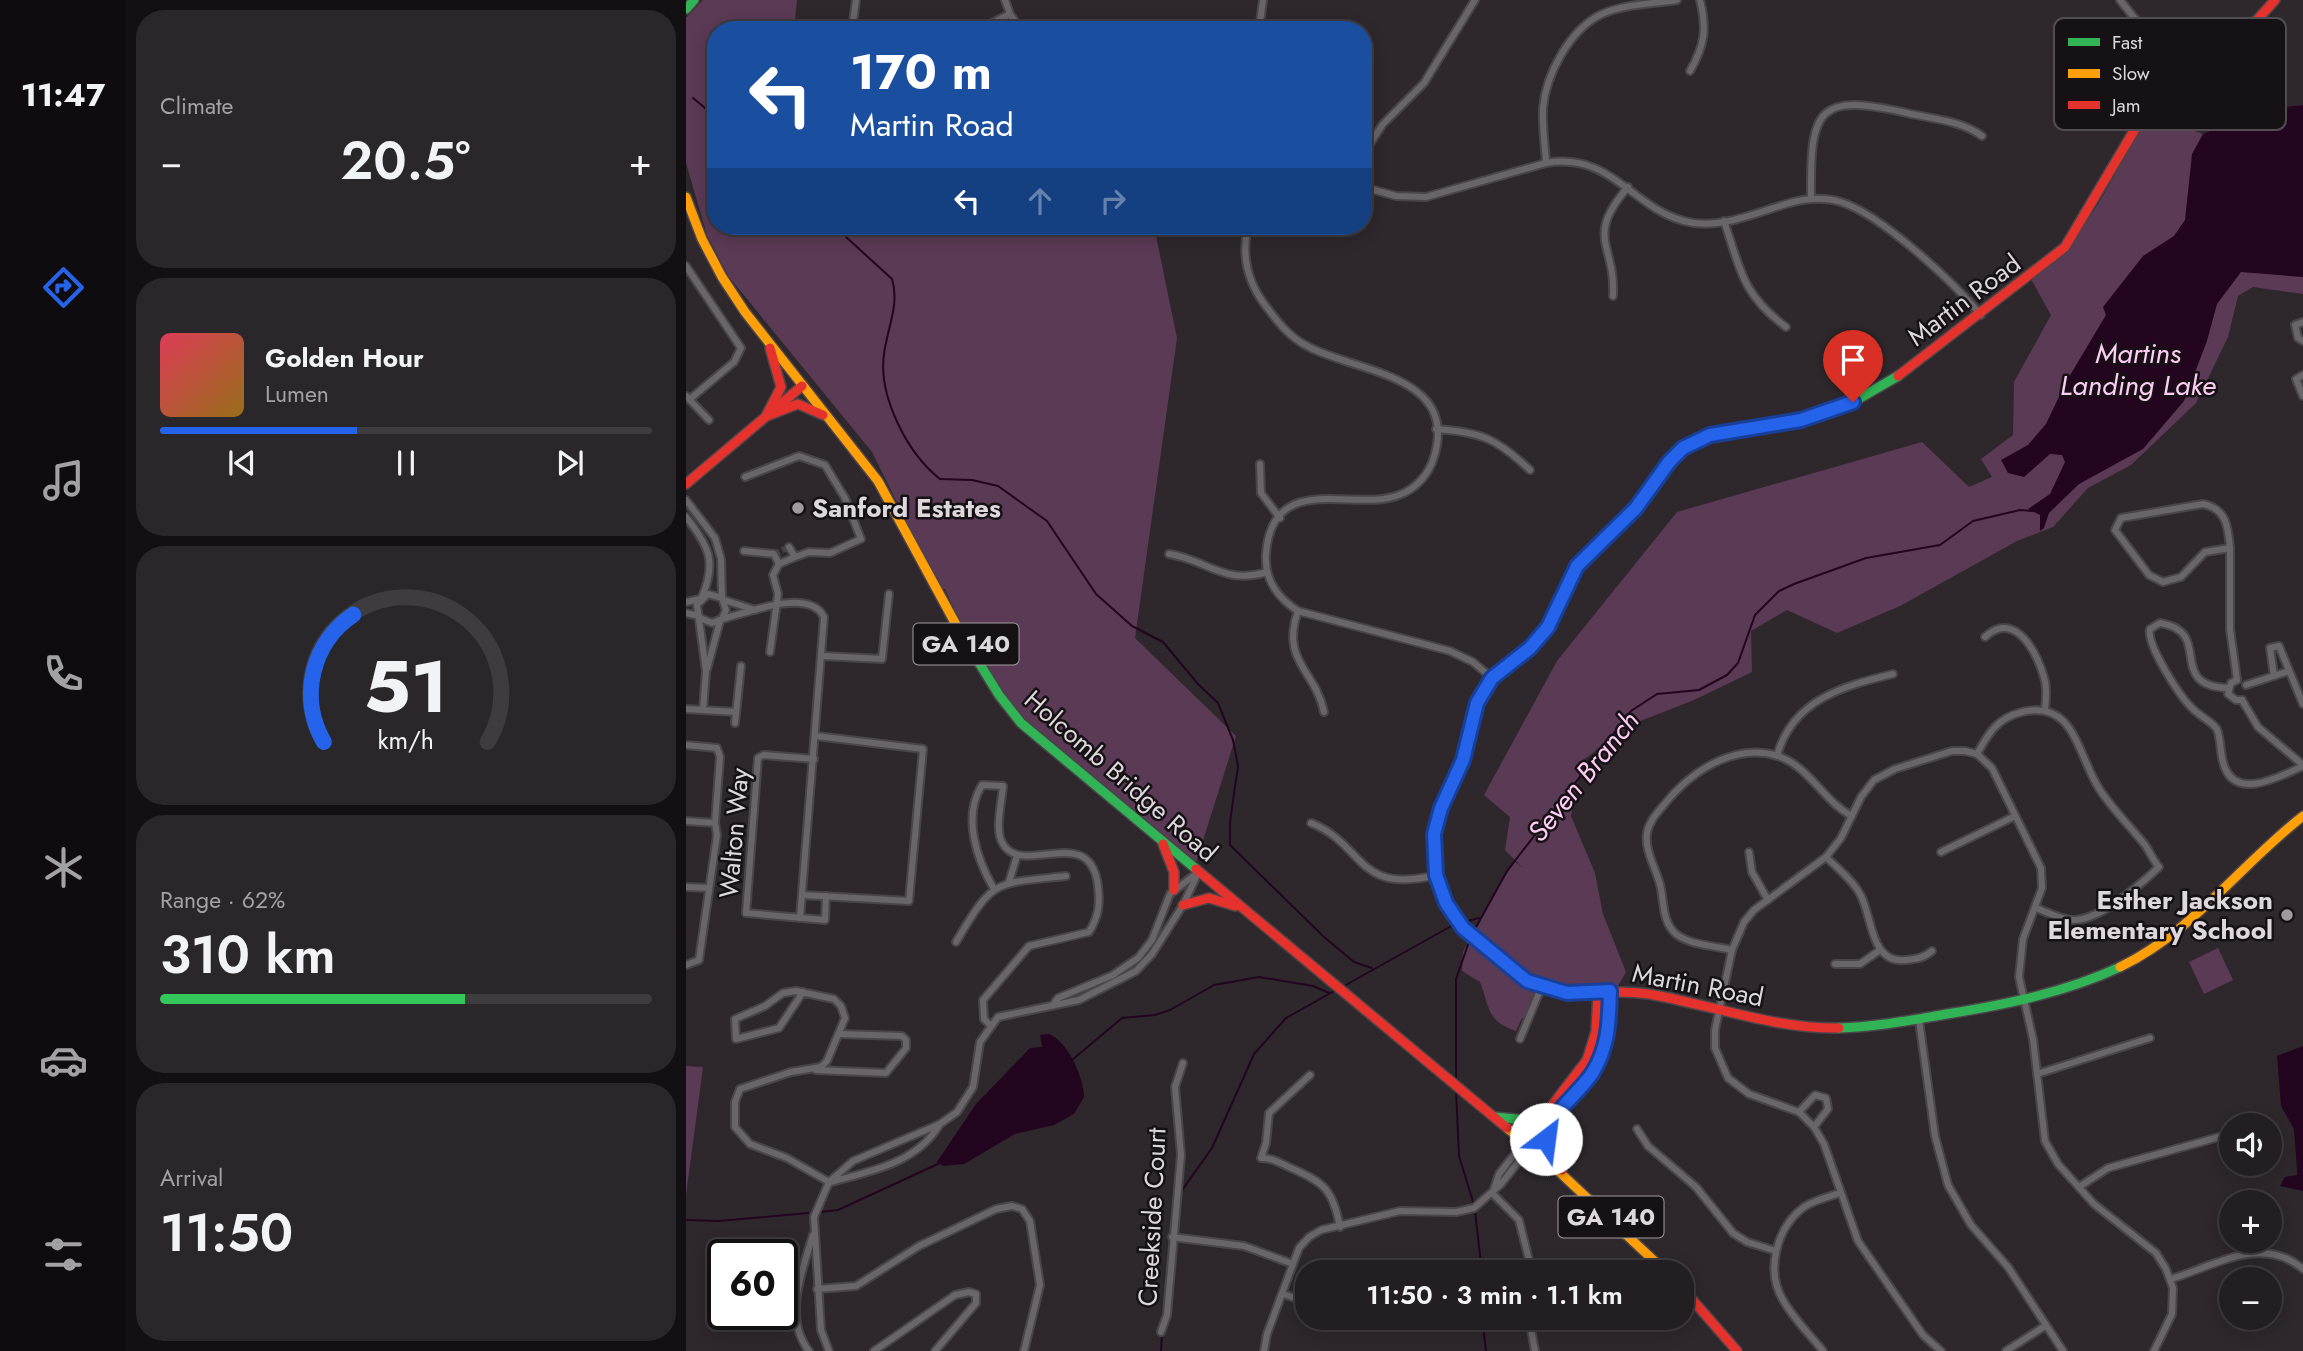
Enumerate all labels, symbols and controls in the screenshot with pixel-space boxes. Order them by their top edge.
legend [2054,18,2286,130]
text: Fast [2112,29,2143,56]
text: 170 m [850,37,992,107]
icon: left [735,49,826,140]
text: Slow [2112,60,2150,87]
text: 11:47 [21,72,105,118]
text: Climate [160,89,233,123]
text: Jam [2109,92,2141,119]
text: Martin Road [850,102,1014,148]
text: 20.5° [341,123,470,199]
text: − [160,134,182,189]
text: + [629,134,652,189]
icon: left [948,182,986,220]
icon: ahead [1021,182,1059,220]
icon: right [1094,182,1132,220]
street label: Martin Road [1899,245,2029,355]
icon: directions [39,263,88,312]
pin [1823,330,1883,402]
water label: Martins Landing Lake [2060,333,2216,406]
text: Golden Hour [265,339,424,377]
icon: arrive [1834,341,1872,379]
text: Lumen [265,377,329,411]
icon: previous [223,444,261,482]
icon: pause [387,444,425,482]
icon: next [551,444,589,482]
icon: music [39,456,88,505]
place label: Sanford Estates [812,489,1001,527]
marker: Sanford Estates [790,500,806,516]
road number: GA 140 [914,624,1018,664]
text: 51 [364,634,448,739]
icon: phone [39,649,88,698]
street label: Holcomb Bridge Road [1016,681,1226,871]
water label: Seven Branch [1518,702,1649,851]
text: km/h [378,721,434,757]
street label: Walton Way [709,766,759,900]
icon: climate [39,843,88,892]
place label: Esther Jackson Elementary School [2048,881,2273,949]
text: Range · 62% [160,883,285,917]
marker: Esther Jackson Elementary School [2279,907,2295,923]
text: 310 km [160,917,335,993]
street label: Martin Road [1629,954,1767,1016]
icon: car [39,1036,88,1085]
position arrow [1509,1102,1583,1176]
map controls [2219,1113,2282,1330]
button: sound [2219,1113,2282,1176]
street label: Creekside Court [1128,1126,1176,1307]
text: Arrival [160,1161,223,1195]
button: + [2219,1190,2282,1253]
text: 11:50 [160,1195,293,1271]
road number: GA 140 [1558,1196,1664,1238]
icon: filters [39,1230,88,1279]
speed limit sign: 60 [707,1239,798,1330]
button: − [2219,1267,2282,1330]
text: 11:50 · 3 min · 1.1 km [1366,1276,1623,1314]

